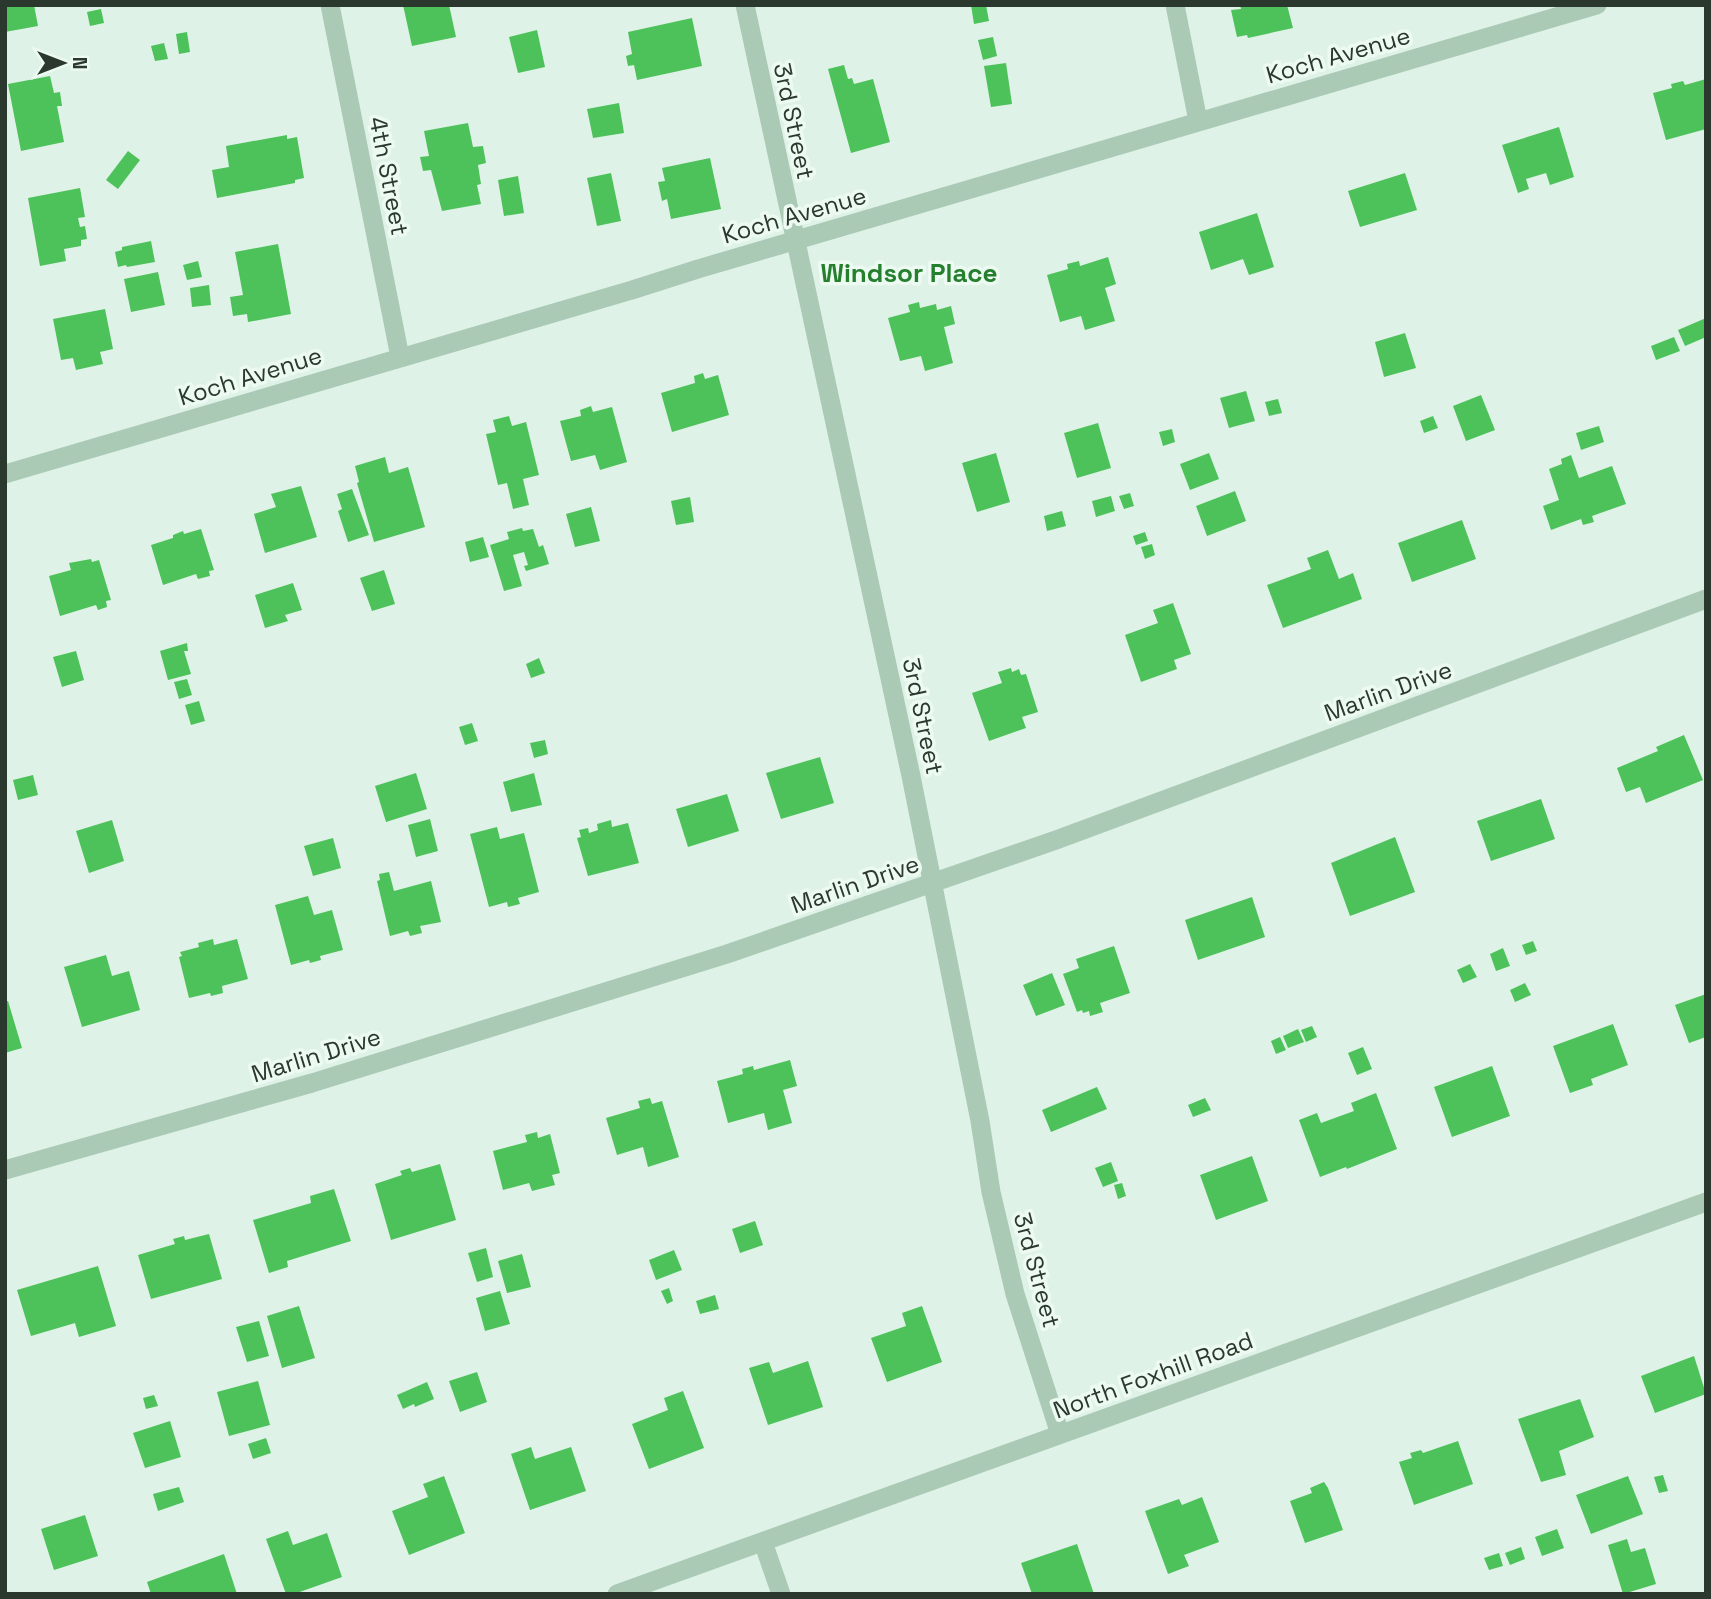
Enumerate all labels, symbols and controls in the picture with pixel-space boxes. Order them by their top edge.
street label: Koch Avenue [1262,20,1414,90]
north arrow [28,28,98,98]
text: N [67,57,92,69]
street label: 3rd Street [767,60,821,182]
street label: 4th Street [362,114,416,238]
street label: Koch Avenue [718,180,870,250]
district label: Windsor Place [821,256,997,290]
street label: Koch Avenue [174,339,326,413]
street label: Marlin Drive [1320,654,1456,728]
street label: 3rd Street [896,655,950,777]
street label: Marlin Drive [787,848,923,920]
street label: Marlin Drive [248,1021,384,1089]
street label: 3rd Street [1007,1209,1067,1331]
street label: North Foxhill Road [1049,1324,1257,1426]

